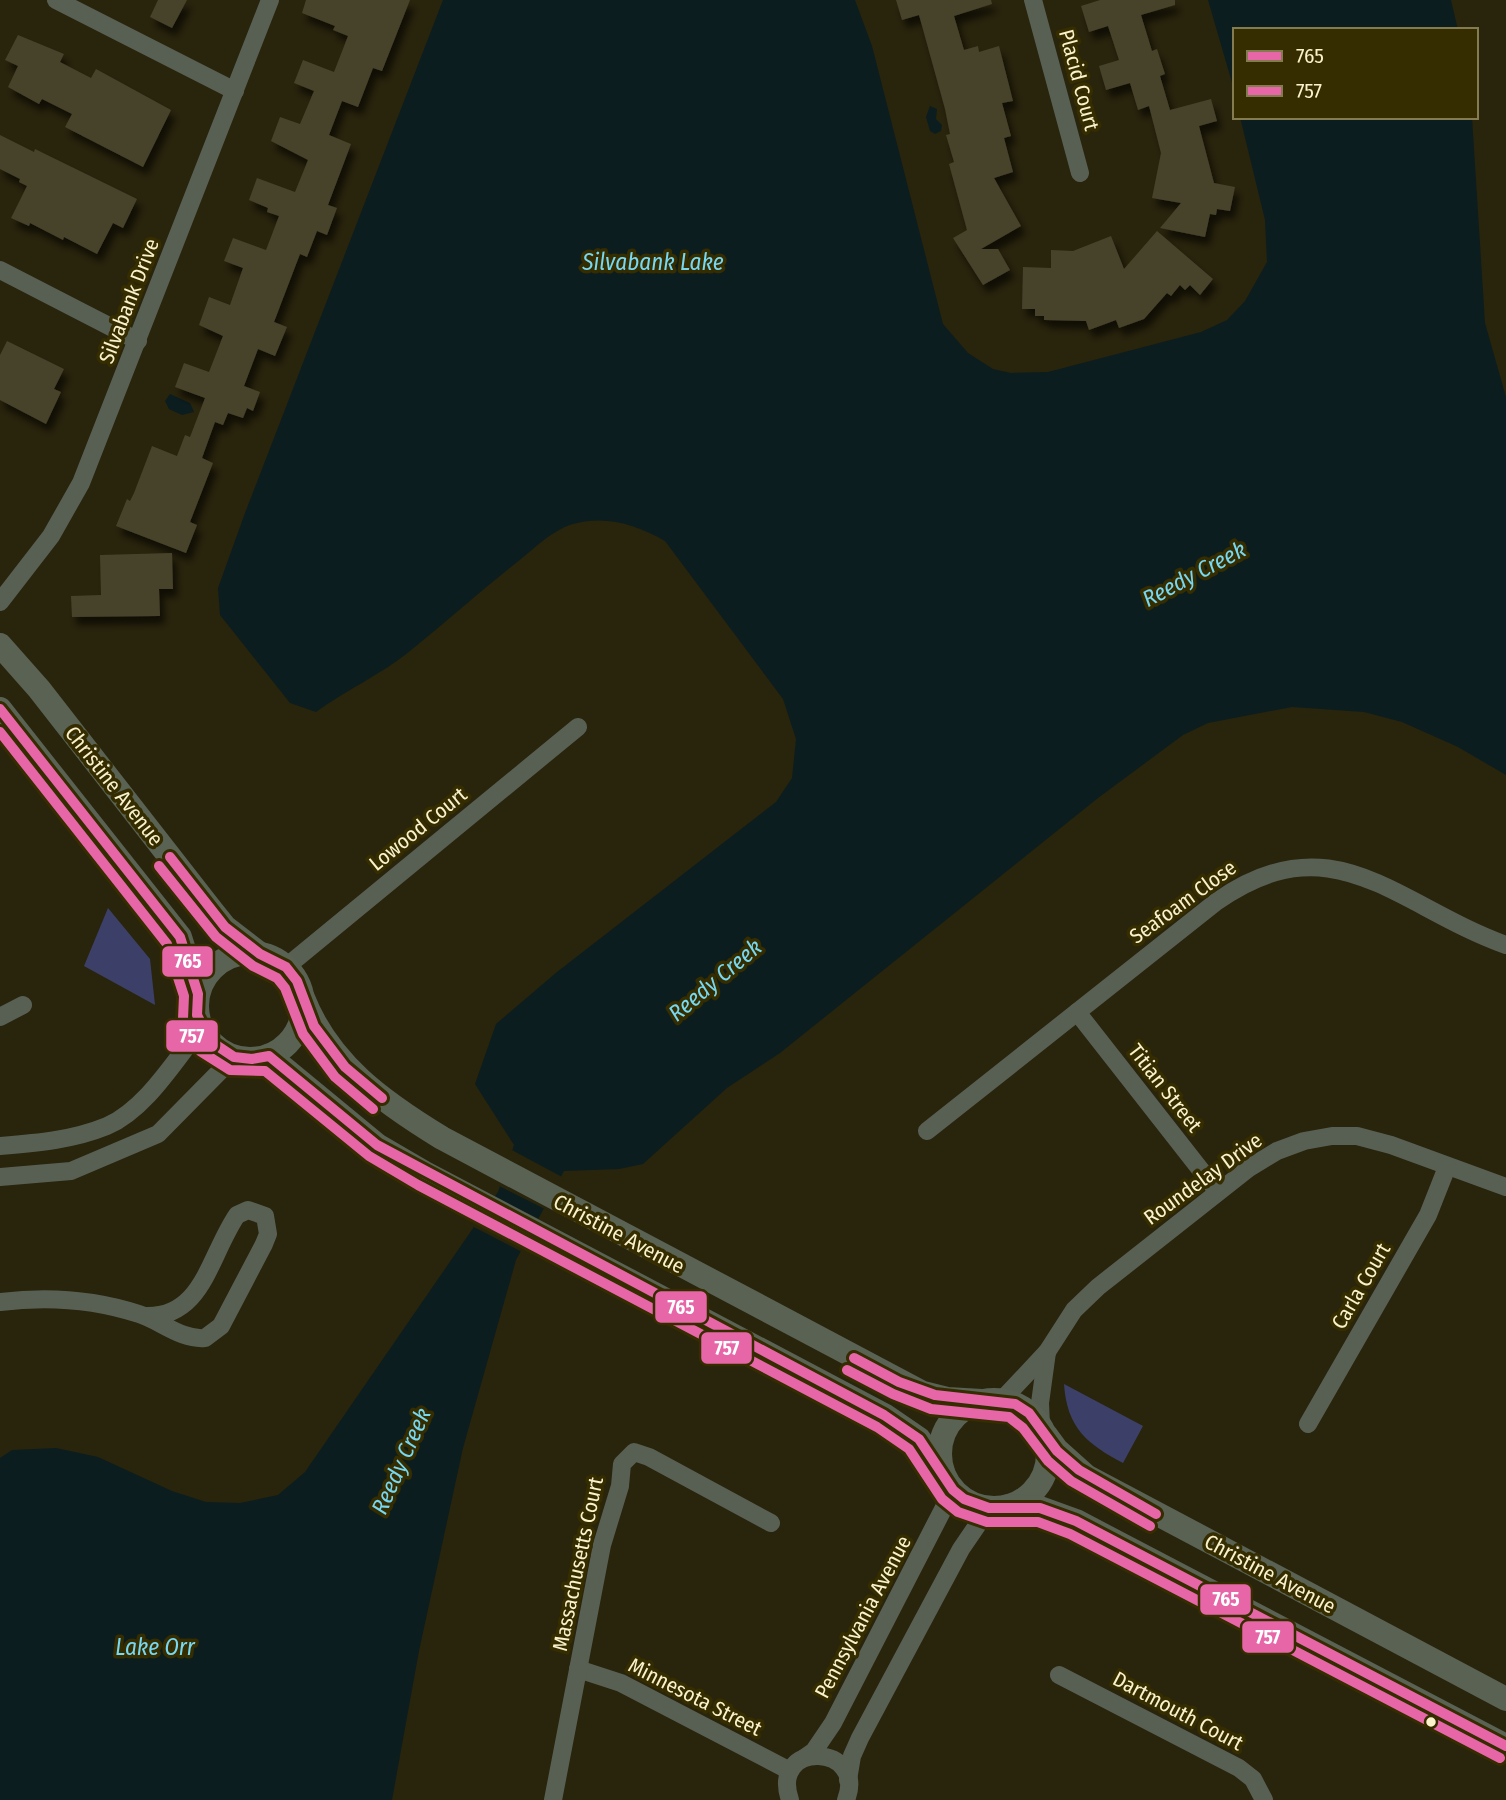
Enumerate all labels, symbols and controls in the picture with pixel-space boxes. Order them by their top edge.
street label: Placid Court [1053,27,1105,133]
legend [1233,28,1478,119]
text: 765 [1296,43,1324,69]
text: 757 [1296,78,1322,104]
street label: Silvabank Drive [93,235,165,367]
water label: Silvabank Lake [581,248,724,276]
water label: Reedy Creek [1137,535,1251,613]
street label: Christine Avenue [59,721,169,851]
street label: Lowood Court [364,782,472,876]
street label: Seafoam Close [1125,855,1241,949]
water label: Reedy Creek [663,933,767,1027]
line badge: 765 [161,945,214,978]
text: 765 [175,950,201,973]
line badge: 757 [165,1019,219,1053]
text: 757 [180,1025,204,1048]
street label: Titian Street [1122,1039,1208,1138]
street label: Roundelay Drive [1139,1127,1267,1231]
street label: Christine Avenue [549,1189,689,1279]
street label: Carla Court [1326,1238,1396,1334]
line badge: 765 [654,1290,708,1324]
text: 765 [668,1296,694,1319]
line badge: 757 [700,1331,753,1365]
text: 757 [715,1337,739,1360]
water label: Reedy Creek [365,1404,437,1518]
street label: Massachusetts Court [547,1474,609,1653]
street label: Christine Avenue [1200,1529,1340,1619]
street label: Pennsylvania Avenue [809,1531,917,1703]
line badge: 765 [1199,1583,1252,1616]
text: 765 [1213,1588,1239,1611]
line badge: 757 [1241,1620,1295,1654]
text: 757 [1256,1626,1280,1649]
water label: Lake Orr [115,1633,196,1661]
street label: Minnesota Street [624,1652,766,1742]
street label: Dartmouth Court [1108,1666,1248,1756]
unlabelled marker [1424,1715,1438,1729]

